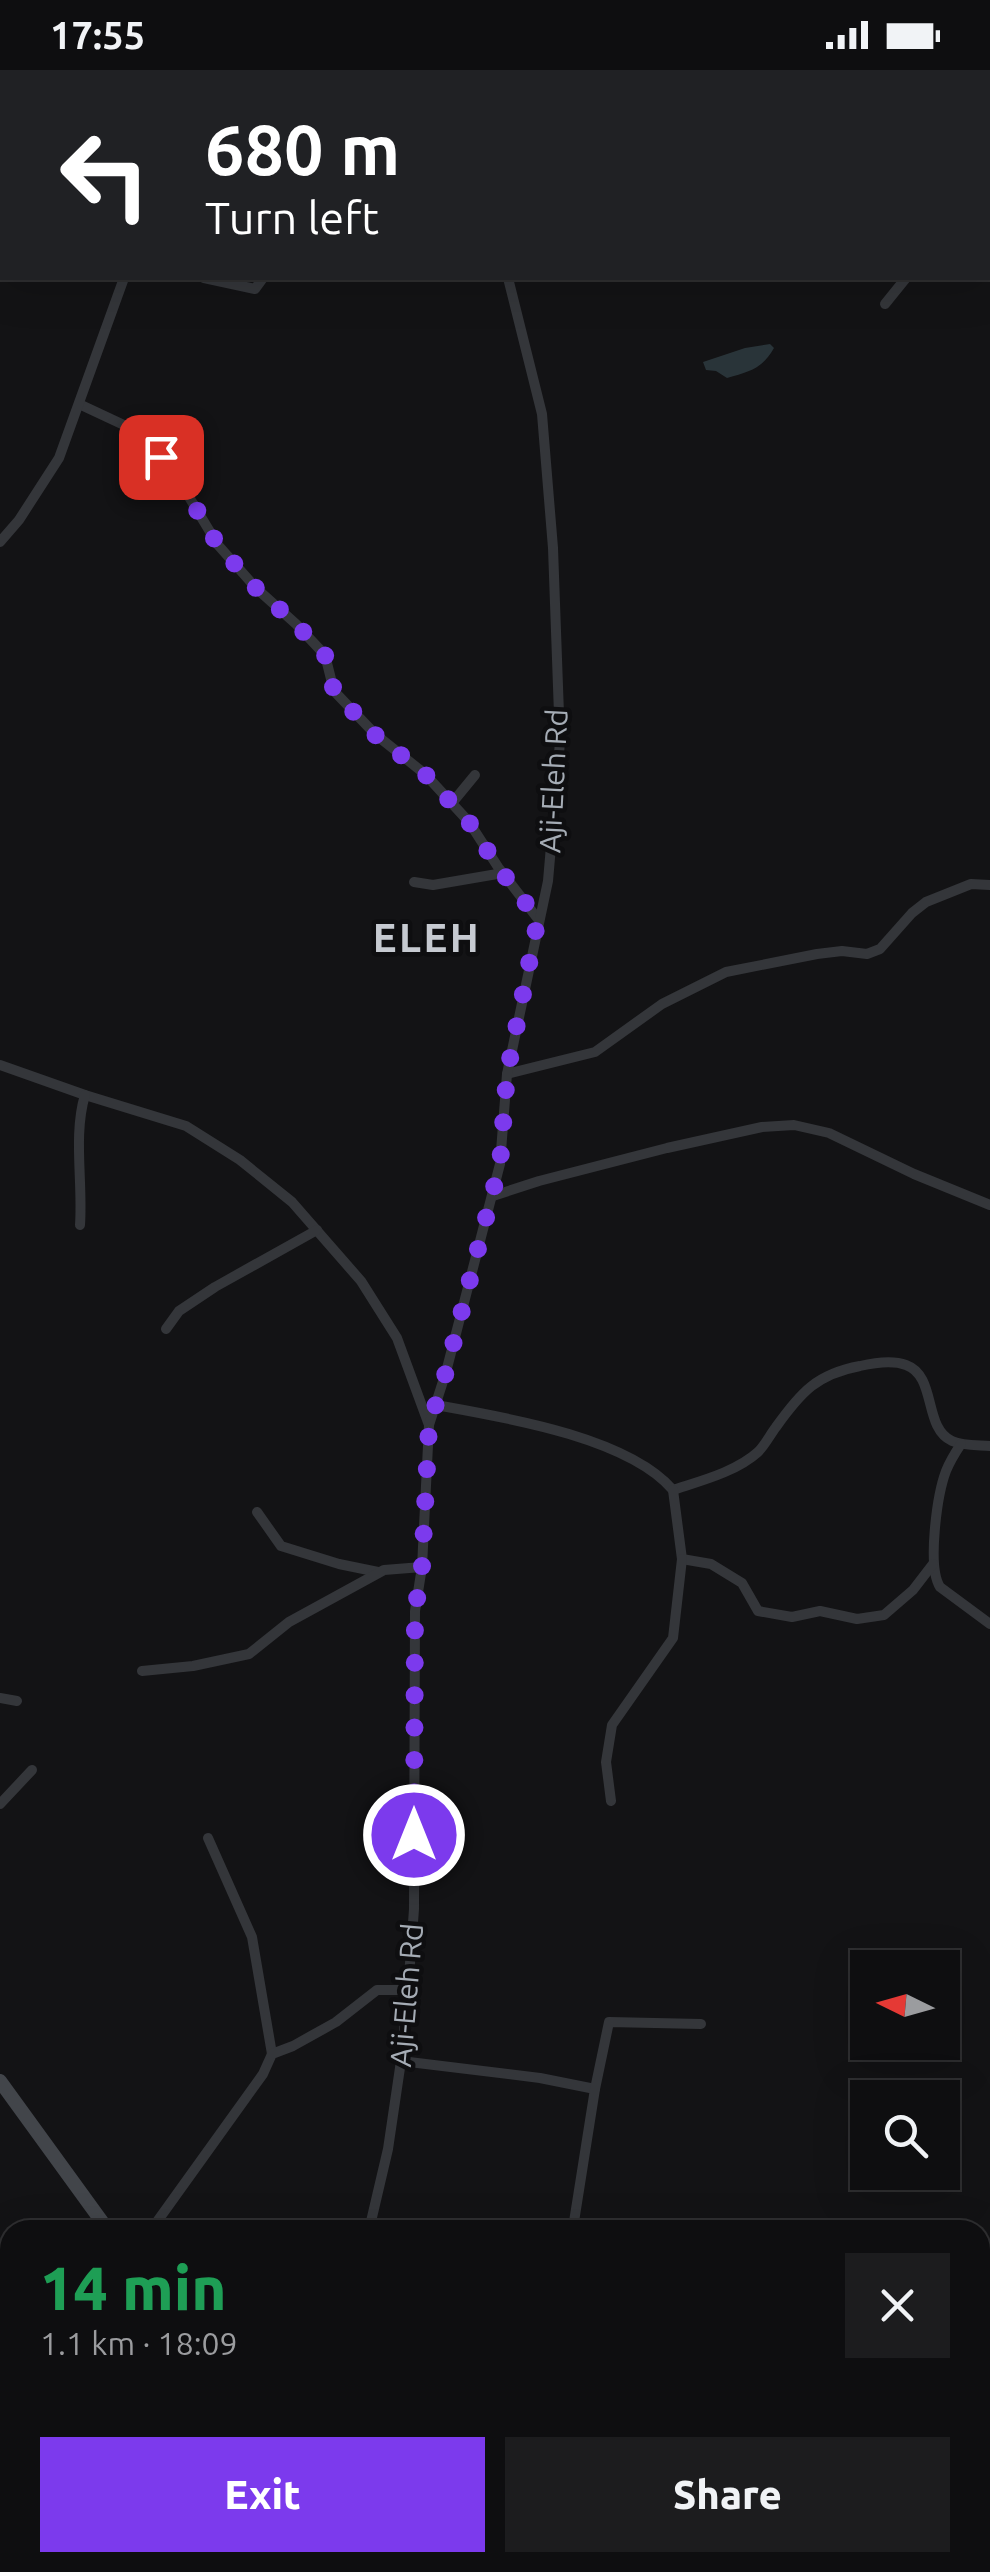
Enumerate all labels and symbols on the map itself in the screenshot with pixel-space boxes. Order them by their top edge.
pin [119,415,204,500]
street label: Aji-Eleh Rd [532,708,574,854]
district label: ELEH [373,915,481,960]
position arrow [362,1783,466,1887]
street label: Aji-Eleh Rd [383,1922,429,2068]
north arrow [850,1950,960,2060]

